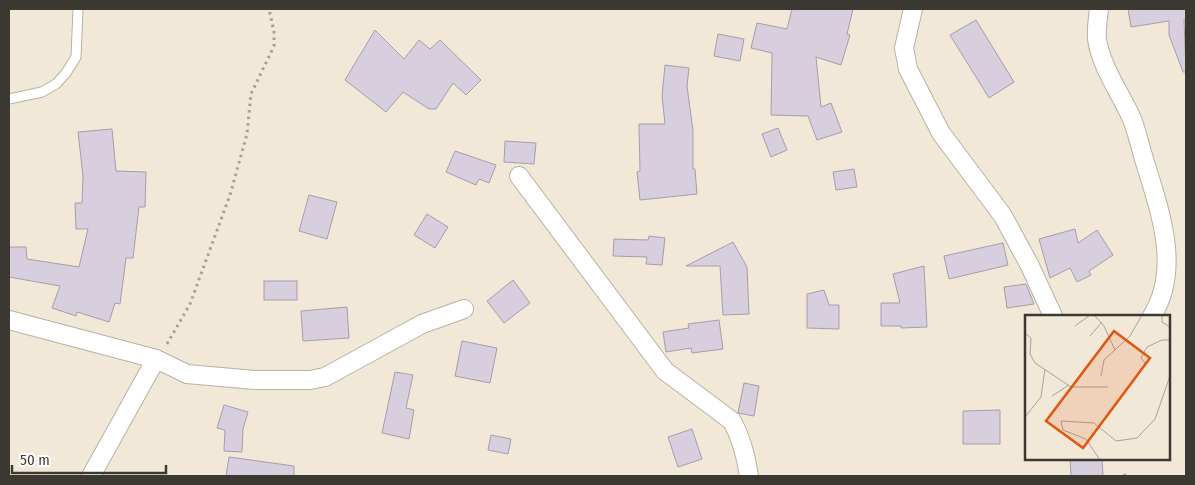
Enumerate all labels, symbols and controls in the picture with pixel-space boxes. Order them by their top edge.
inset map [1025,315,1170,460]
scale bar [12,442,166,474]
text: 50 m [20,451,50,469]

